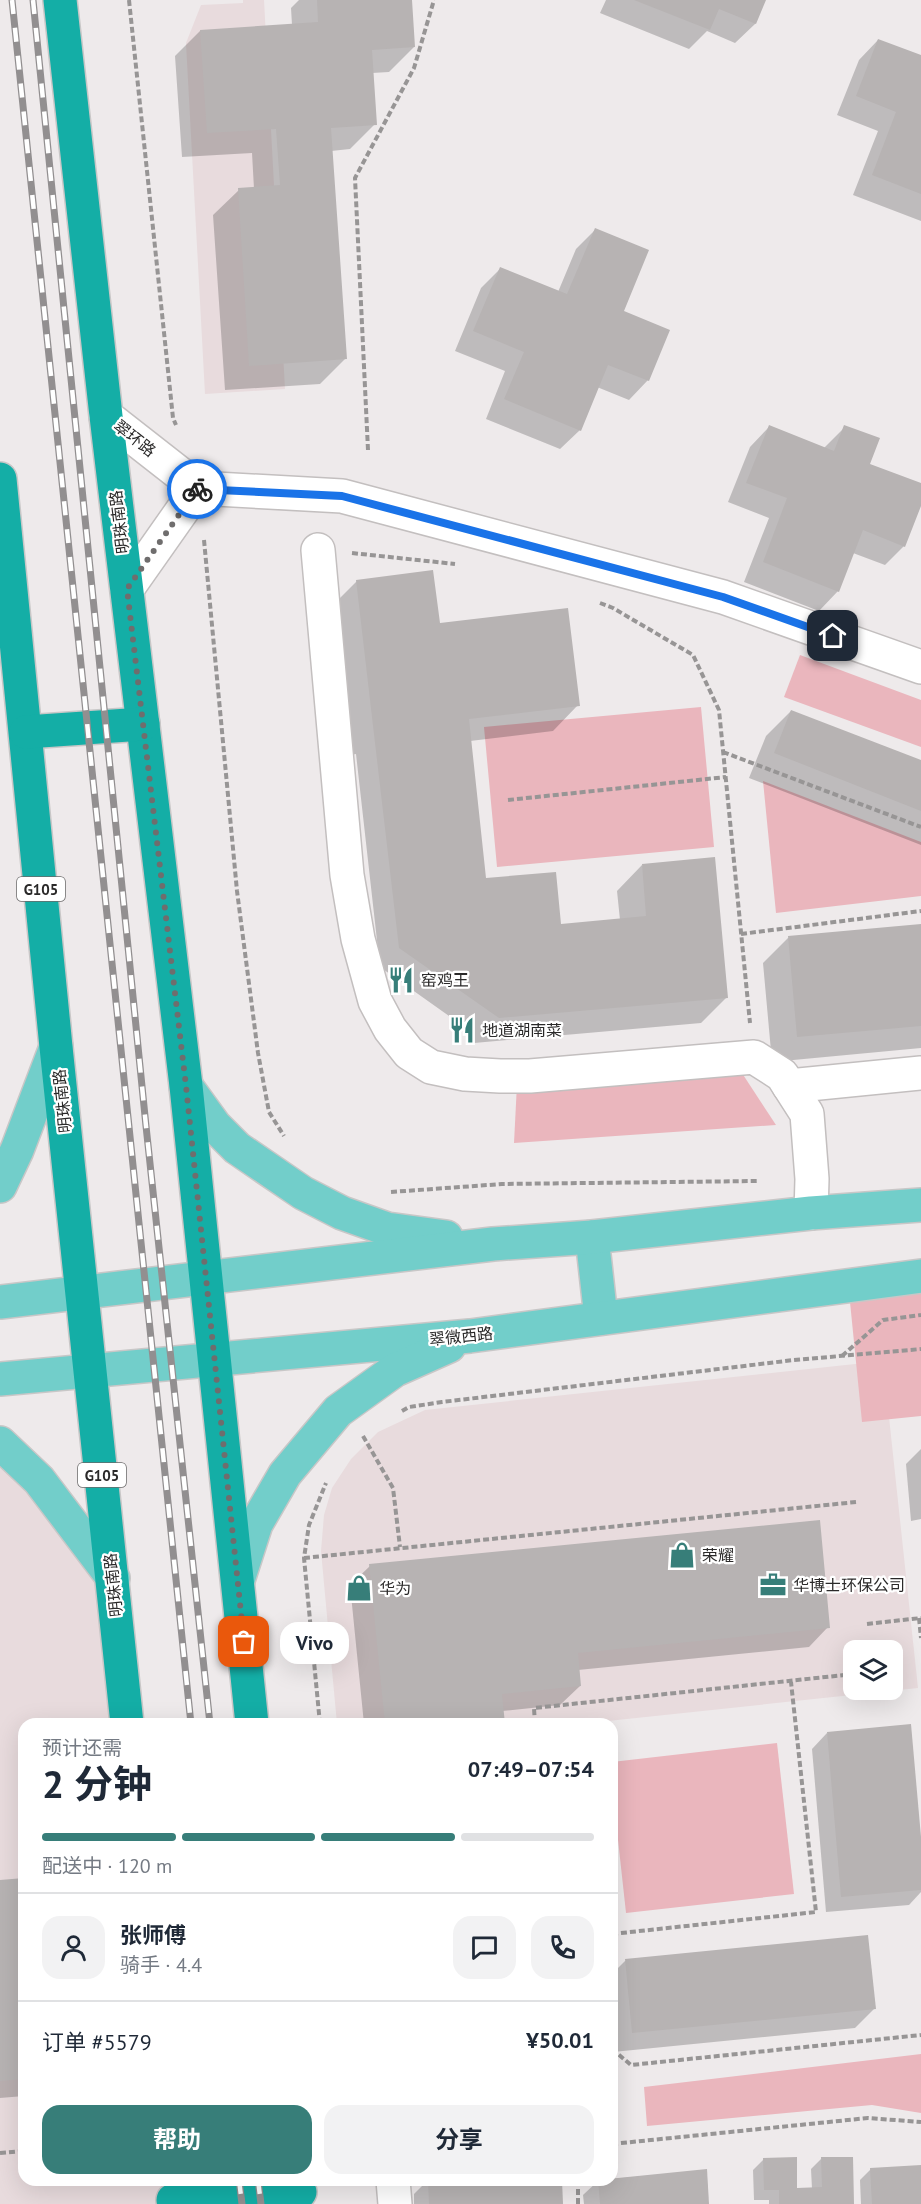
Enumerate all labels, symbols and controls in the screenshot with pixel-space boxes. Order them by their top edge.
street label: 翠环路 [110,415,160,461]
courier [167,459,227,519]
icon: bike [181,473,214,506]
street label: 明珠南路 [105,489,133,555]
pin [807,610,858,661]
icon: home [816,619,849,652]
road number: G105 [17,877,65,901]
restaurant icon: 窑鸡王 [386,965,416,995]
place label: 窑鸡王 [421,970,469,990]
restaurant icon: 地道湖南菜 [447,1015,477,1045]
place label: 地道湖南菜 [482,1020,562,1040]
street label: 明珠南路 [49,1068,75,1134]
street label: 翠微西路 [428,1323,494,1349]
road number: G105 [78,1463,126,1487]
shop icon: 荣耀 [667,1540,697,1570]
place label: 荣耀 [702,1545,734,1565]
street label: 明珠南路 [100,1552,126,1618]
office icon: 华博士环保公司 [758,1570,788,1600]
shop icon: 华为 [344,1573,374,1603]
place label: 华博士环保公司 [793,1575,905,1595]
place label: 华为 [379,1578,411,1598]
pin [218,1616,269,1667]
callout: Vivo [280,1621,349,1663]
icon: bag [227,1625,260,1658]
text: Vivo [296,1630,333,1656]
map controls [843,1640,903,1700]
button: layers [843,1640,903,1700]
text: 预计还需 [42,1735,122,1761]
text: 07:49–07:54 [468,1755,594,1783]
text: 2 分钟 [42,1758,152,1809]
text: 配送中 · 120 m [42,1853,172,1879]
button: person [42,1916,105,1979]
button: chat [453,1916,516,1979]
button: phone [531,1916,594,1979]
text: 张师傅 [120,1921,186,1949]
text: 骑手 · 4.4 [120,1952,202,1978]
text: ¥50.01 [526,2026,594,2054]
text: 订单 #5579 [42,2028,152,2056]
button: 帮助 [42,2105,312,2174]
button: 分享 [324,2105,594,2174]

